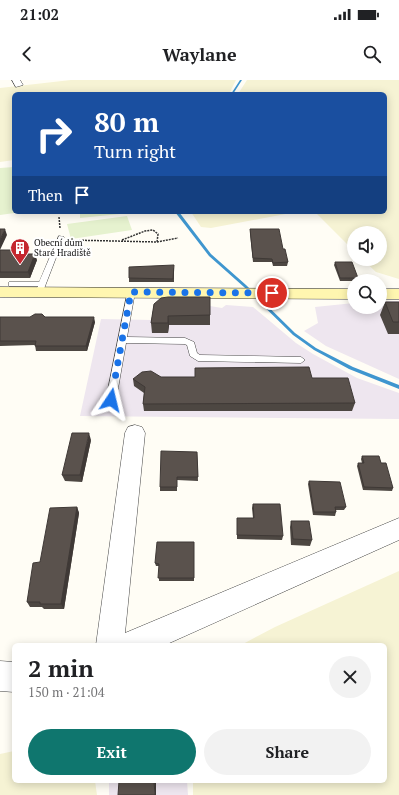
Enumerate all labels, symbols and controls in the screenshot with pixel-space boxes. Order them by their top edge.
text: 21:02 [20,4,59,24]
text: Waylane [162,42,237,66]
icon: back [16,43,38,65]
icon: search [361,43,383,65]
text: 80 m [94,103,159,140]
icon: right [28,108,80,160]
text: Turn right [94,139,176,163]
icon: arrive [71,184,93,206]
text: Then [28,185,63,205]
map controls [347,226,387,314]
button: sound [347,226,387,266]
building icon: Obecní dům Staré Hradiště [9,237,31,265]
place label: Obecní dům Staré Hradiště [34,237,91,259]
button: search [347,274,387,314]
pin [255,276,289,310]
icon: arrive [261,282,283,304]
position arrow [90,379,132,421]
text: 2 min [28,652,94,684]
button: close [329,656,371,698]
text: 150 m · 21:04 [28,683,105,701]
button: Exit [28,729,196,775]
button: Share [204,729,371,775]

